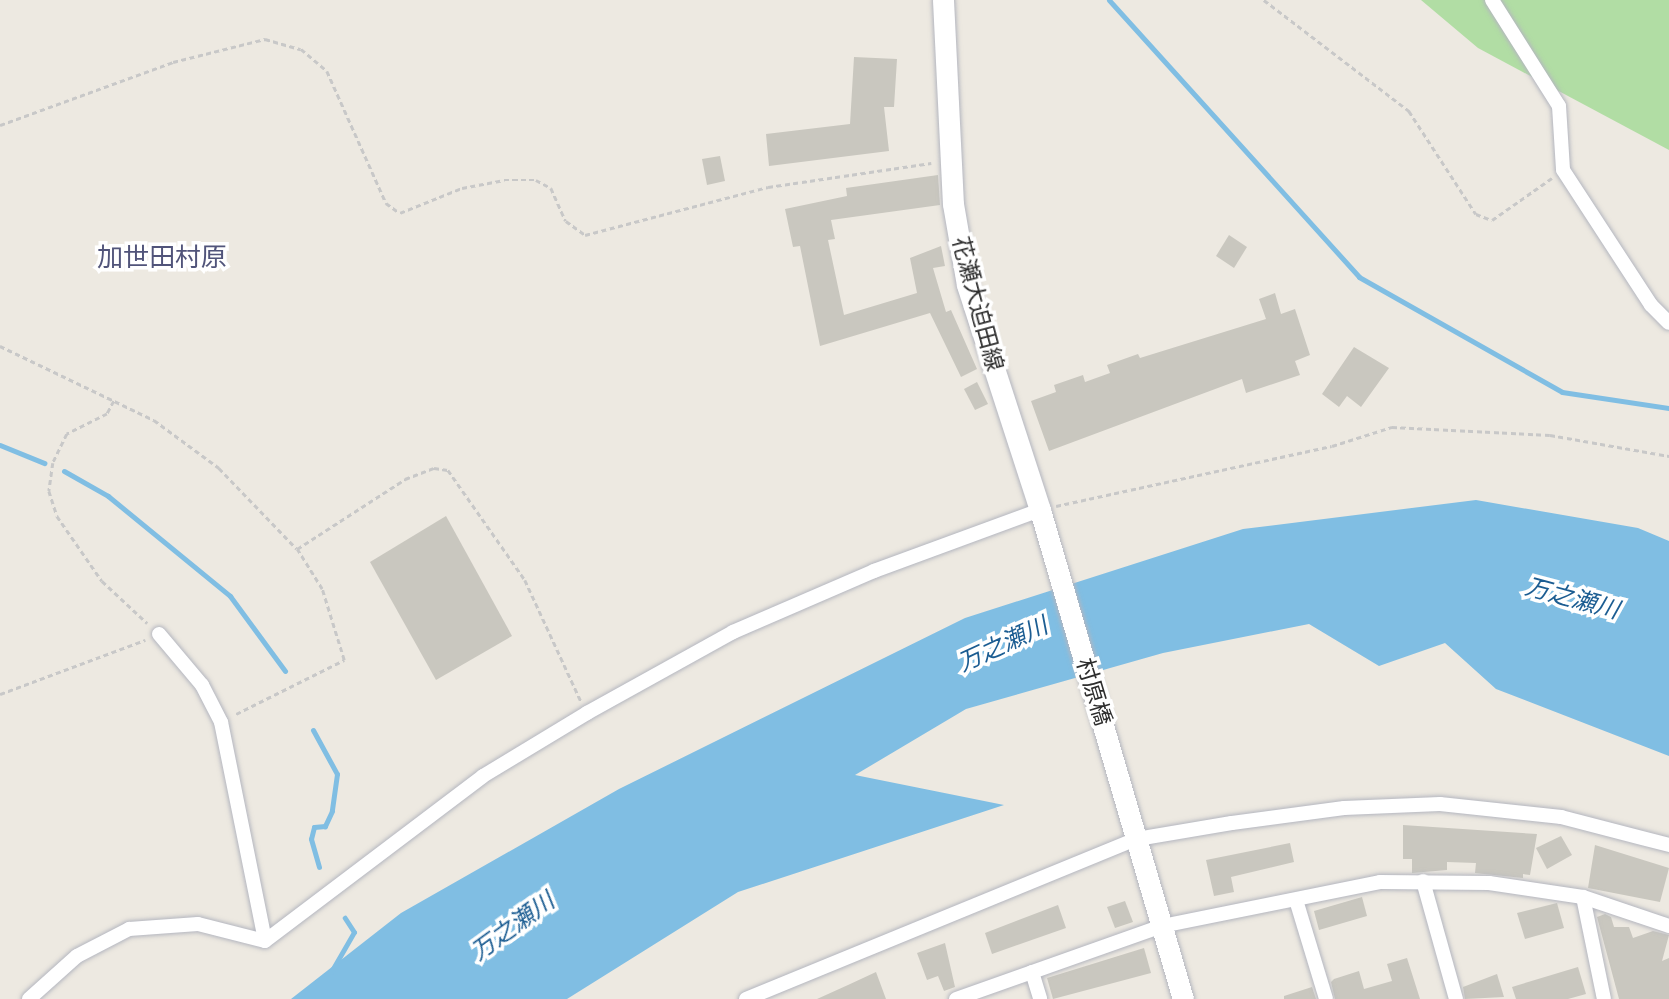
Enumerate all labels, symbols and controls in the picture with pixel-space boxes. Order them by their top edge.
street label: 花瀬大迫田線 [946,234,1008,374]
district label: 加世田村原 [97,242,227,274]
water label: 万之瀬川 [1522,573,1622,625]
water label: 万之瀬川 [953,612,1053,678]
street label: 村原橋 [1070,655,1116,729]
water label: 万之瀬川 [466,887,560,967]

